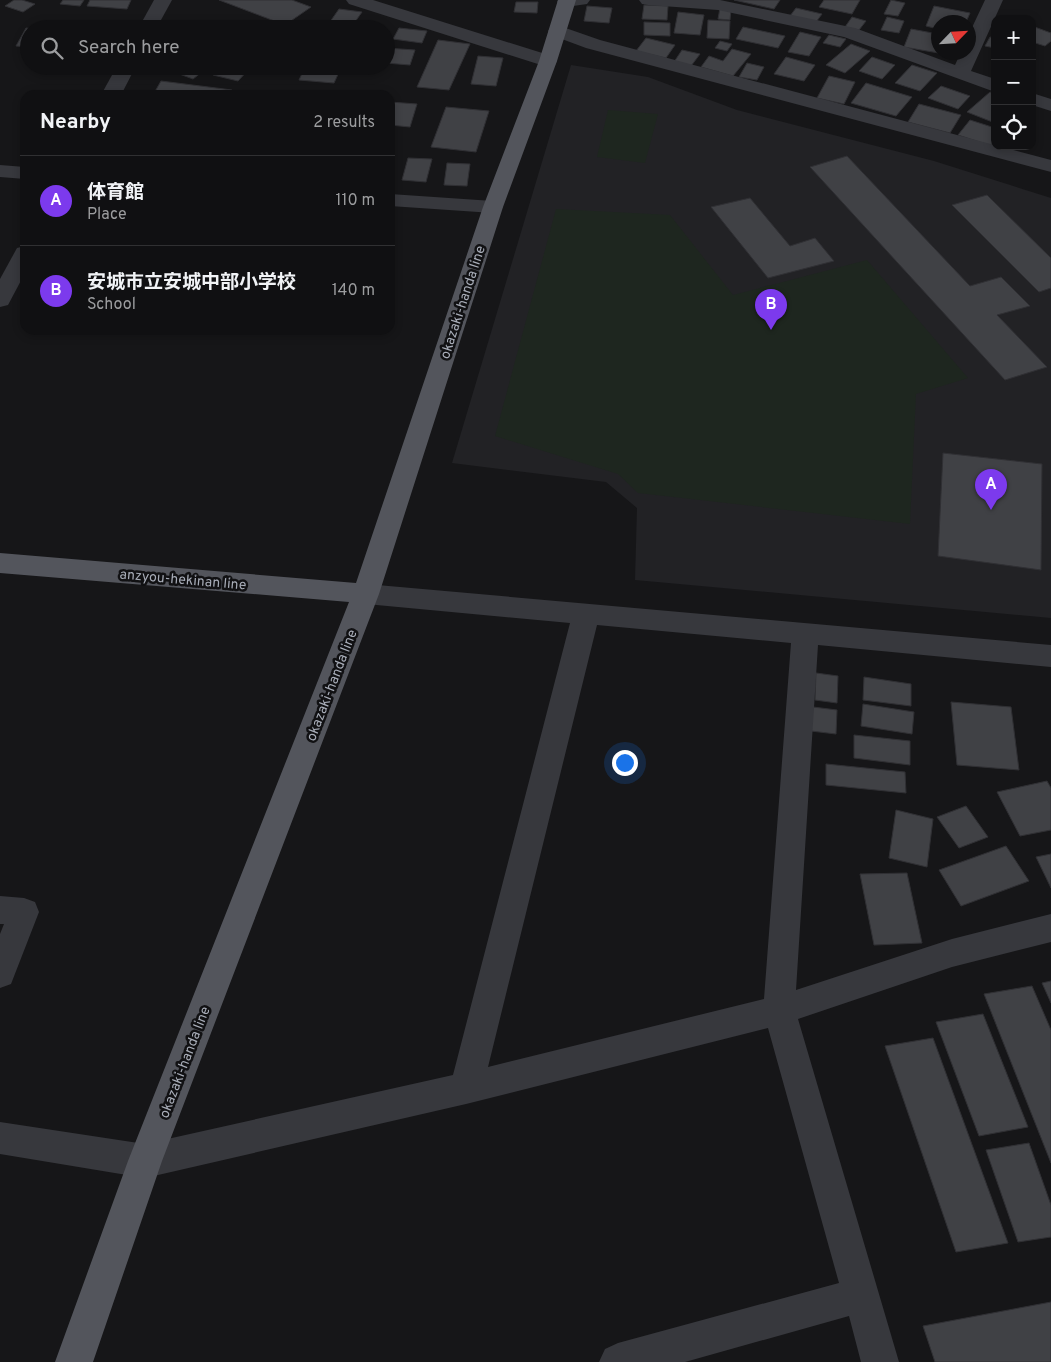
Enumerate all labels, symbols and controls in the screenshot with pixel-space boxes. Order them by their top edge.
north arrow [931,15,976,60]
map controls [991,15,1036,150]
button: + [991,15,1036,60]
search box [20,20,395,75]
icon: search [38,34,66,62]
text: Search here [78,36,180,60]
button: − [991,60,1036,105]
button: locate [991,105,1036,150]
text: Nearby [40,109,111,136]
text: 2 results [313,113,375,133]
text: 体育館 [87,181,144,205]
text: A [50,191,62,211]
text: 110 m [335,191,375,211]
text: Place [87,205,127,225]
street label: okazaki-handa line [437,244,490,361]
text: 安城市立安城中部小学校 [87,271,296,295]
text: B [50,281,62,301]
text: 140 m [332,281,375,301]
pin: B [755,289,787,330]
text: School [87,295,136,315]
pin: A [975,469,1007,510]
street label: anzyou-hekinan line [119,566,247,595]
street label: okazaki-handa line [303,627,362,744]
your location [612,750,638,776]
street label: okazaki-handa line [156,1004,215,1121]

